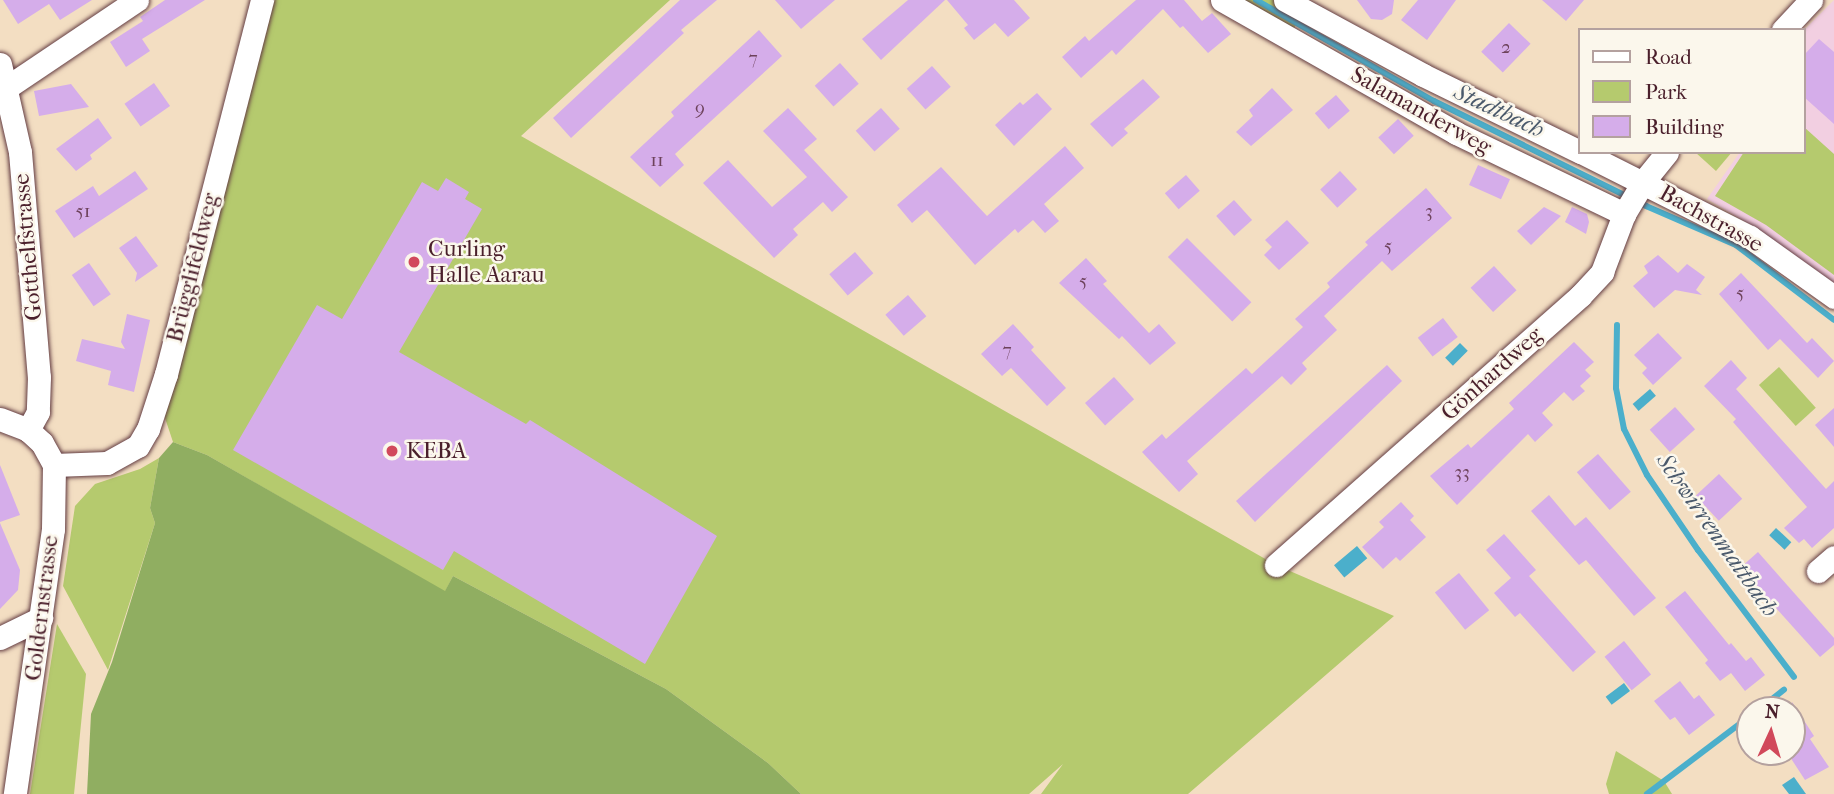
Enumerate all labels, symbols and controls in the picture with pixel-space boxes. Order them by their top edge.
legend [1578,28,1806,154]
house number: 2 [1501,37,1511,59]
text: Road [1645,45,1692,69]
house number: 7 [748,48,758,70]
street label: Salamanderweg [1346,61,1496,161]
water label: Stadtbach [1449,78,1549,144]
text: Park [1645,80,1687,104]
house number: 9 [695,98,705,120]
text: Building [1645,115,1723,139]
house number: 11 [650,150,664,172]
street label: Gotthelfstrasse [8,172,48,322]
street label: Bachstrasse [1654,179,1768,259]
street label: Brügglifeldweg [161,190,225,346]
house number: 51 [76,201,90,223]
house number: 3 [1425,201,1433,223]
place label: Curling Halle Aarau [428,235,545,289]
house number: 5 [1384,236,1392,258]
marker: Curling Halle Aarau [406,254,422,270]
house number: 5 [1079,271,1087,293]
house number: 5 [1736,283,1744,305]
street label: Gönhardweg [1436,321,1548,427]
house number: 7 [1002,340,1012,362]
place label: KEBA [406,437,467,465]
marker: KEBA [384,443,400,459]
water label: Schwirrenmattbach [1650,448,1784,622]
house number: 33 [1454,462,1470,484]
street label: Goldernstrasse [19,534,65,682]
north arrow [1736,696,1806,766]
text: N [1764,701,1780,724]

